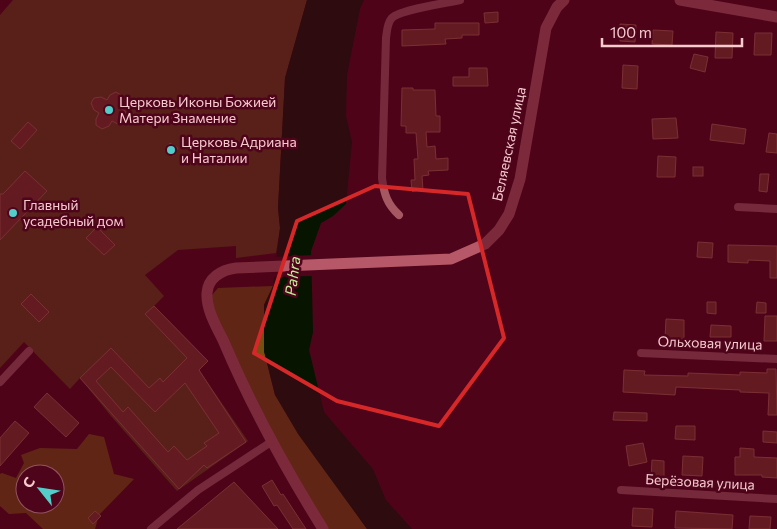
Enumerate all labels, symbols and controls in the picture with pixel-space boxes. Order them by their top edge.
scale bar [602,15,742,47]
text: 100 m [610,23,652,41]
street label: Беляевская улица [488,85,529,203]
place label: Церковь Иконы Божией Матери Знамение [119,93,276,126]
marker: Церковь Иконы Божией Матери Знамение [103,104,115,116]
place label: Церковь Адриана и Наталии [181,133,297,166]
marker: Церковь Адриана и Наталии [165,144,177,156]
place label: Главный усадебный дом [23,196,124,229]
marker: Главный усадебный дом [7,207,19,219]
water label: Pahra [281,255,303,297]
street label: Ольховая улица [657,332,763,353]
north arrow [15,464,65,514]
street label: Берёзовая улица [645,470,755,493]
text: С [19,474,38,491]

